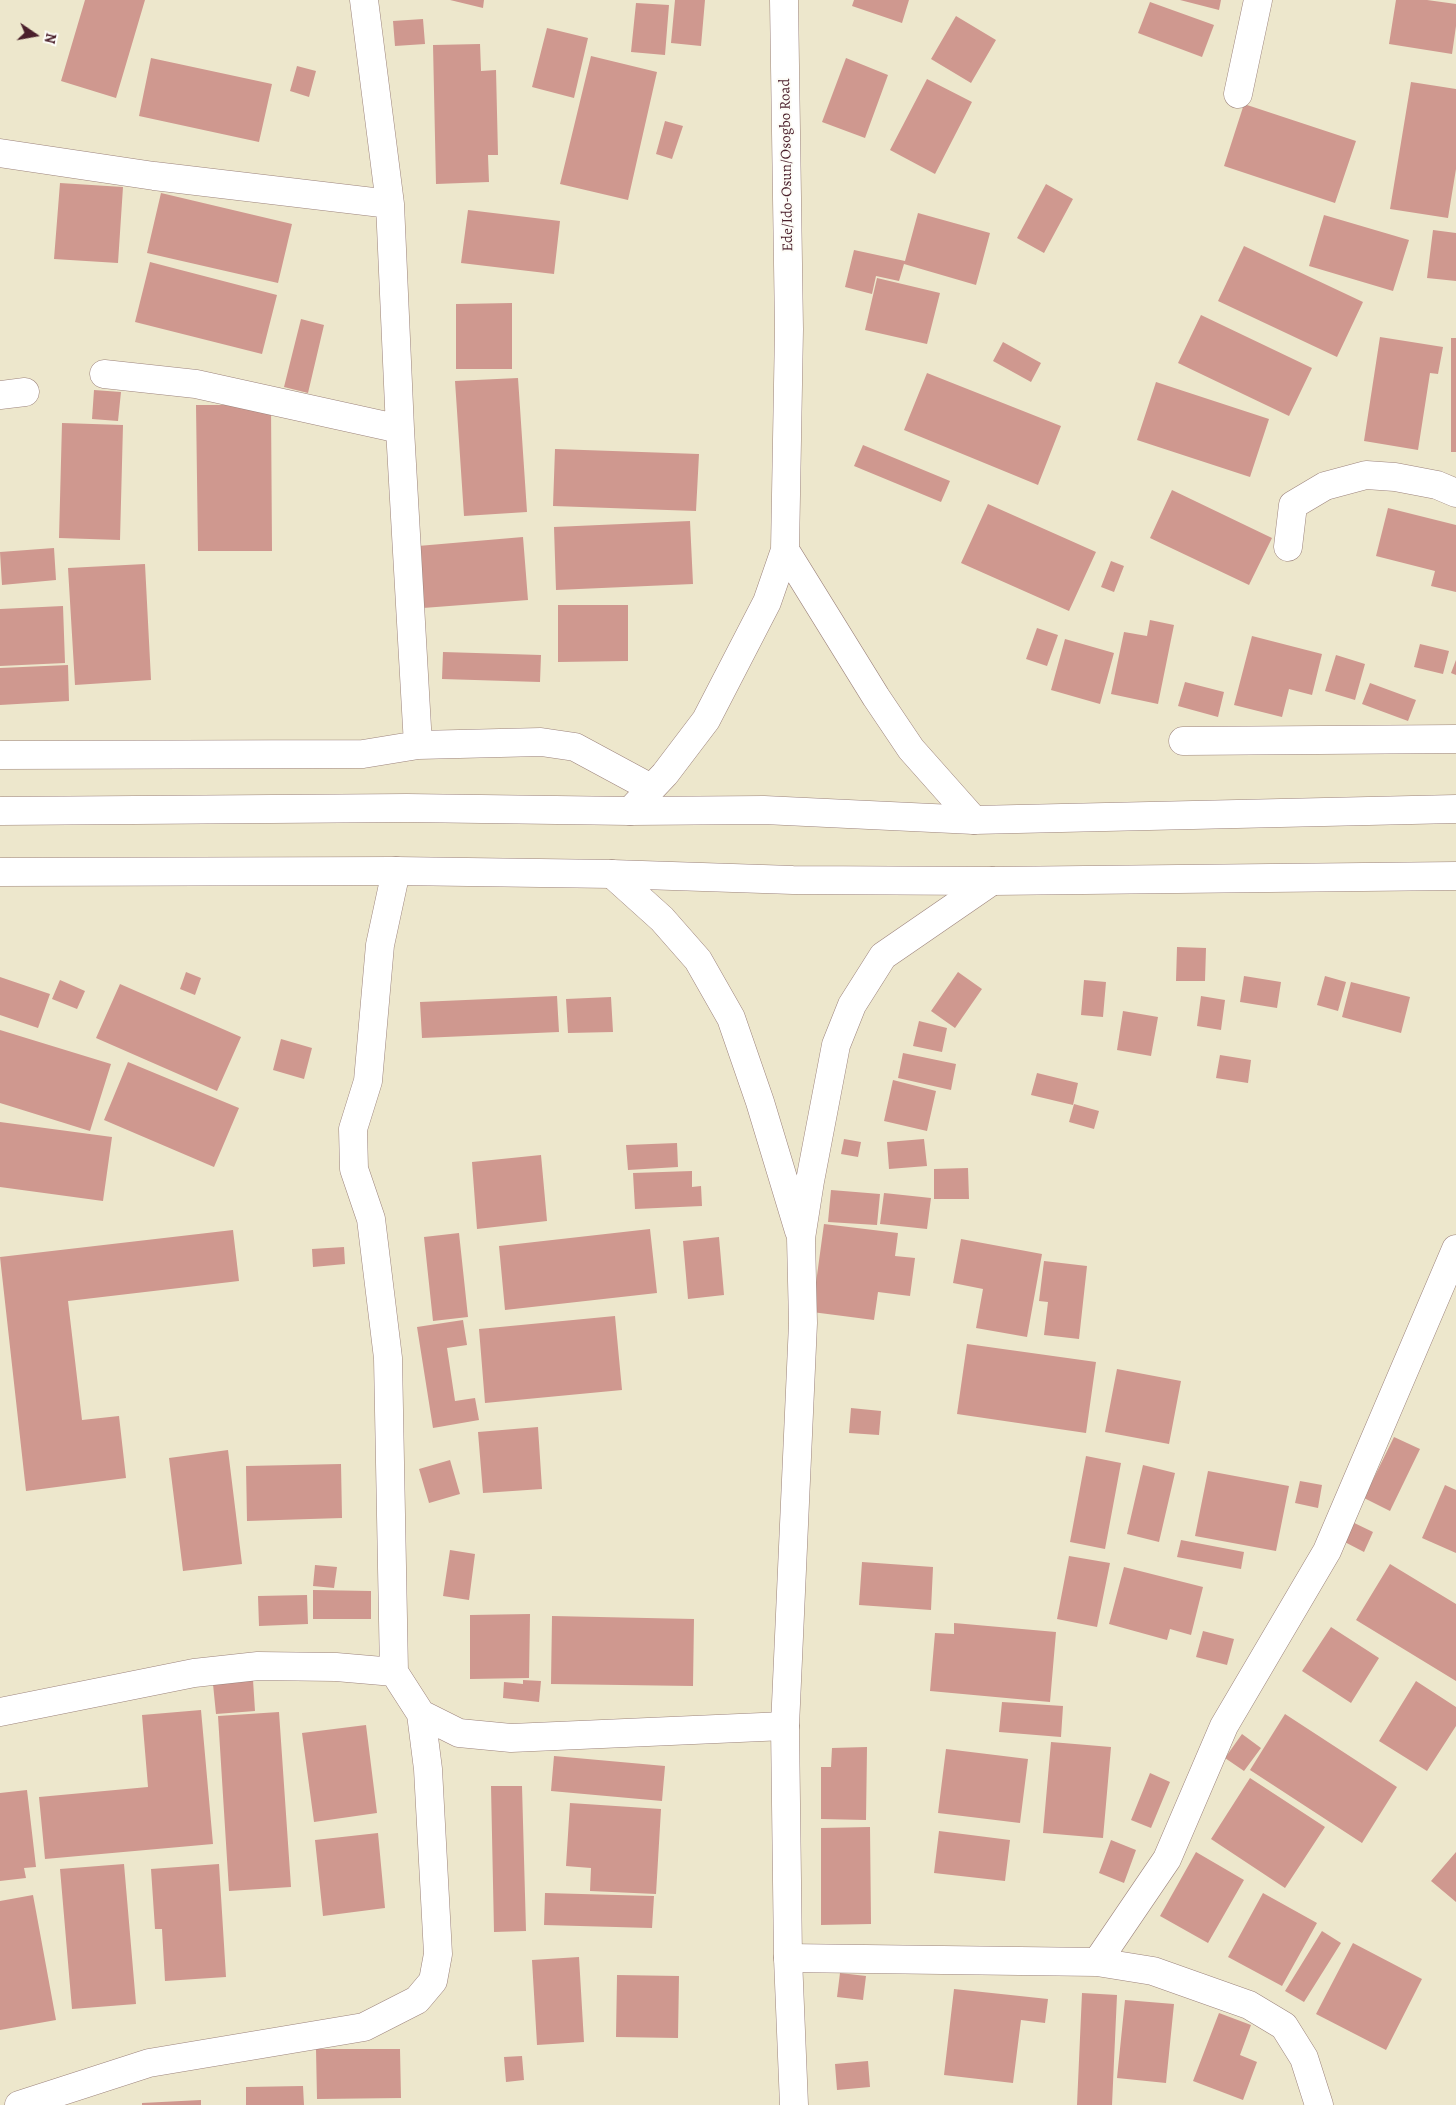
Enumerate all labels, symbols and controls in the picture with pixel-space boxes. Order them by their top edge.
north arrow [10,10,60,60]
text: N [40,31,61,45]
street label: Ede/Ido-Osun/Osogbo Road [776,78,798,252]

